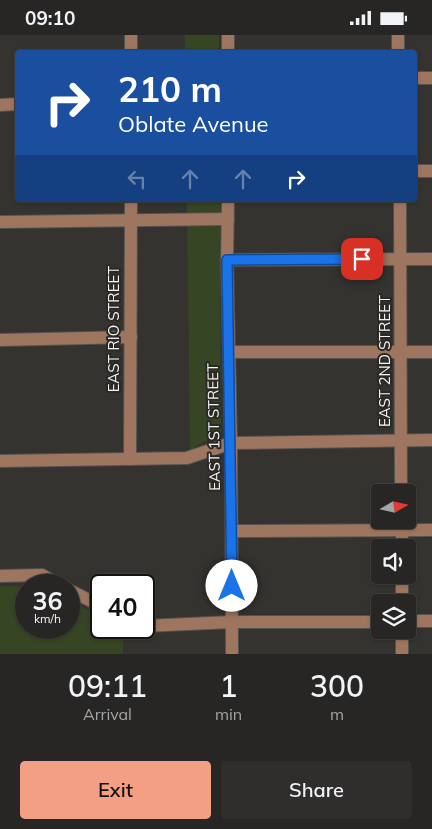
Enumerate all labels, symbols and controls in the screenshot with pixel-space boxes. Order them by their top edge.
text: 09:10 [25,6,75,30]
text: 210 m [118,67,222,111]
icon: right [35,70,100,135]
text: Oblate Avenue [118,110,269,138]
icon: left [123,165,151,193]
icon: ahead [176,165,204,193]
icon: ahead [229,165,257,193]
icon: right [282,165,310,193]
pin [341,238,383,280]
icon: arrive [348,245,376,273]
street label: EAST RIO STREET [104,266,123,392]
street label: EAST 2ND STREET [375,295,394,427]
street label: EAST 1ST STREET [203,363,224,491]
north arrow [371,484,416,529]
map controls [371,484,416,639]
button: sound [371,539,416,584]
position arrow [205,559,257,611]
speed limit sign: 40 [90,574,155,639]
text: 36 [32,585,63,616]
button: layers [371,594,416,639]
text: km/h [34,611,61,626]
text: 09:11 [68,667,147,705]
text: 1 [220,667,238,705]
text: 300 [310,667,364,705]
text: Arrival [83,704,132,724]
text: min [215,704,242,724]
text: m [330,704,344,724]
button: Exit [20,761,211,819]
button: Share [221,761,412,819]

